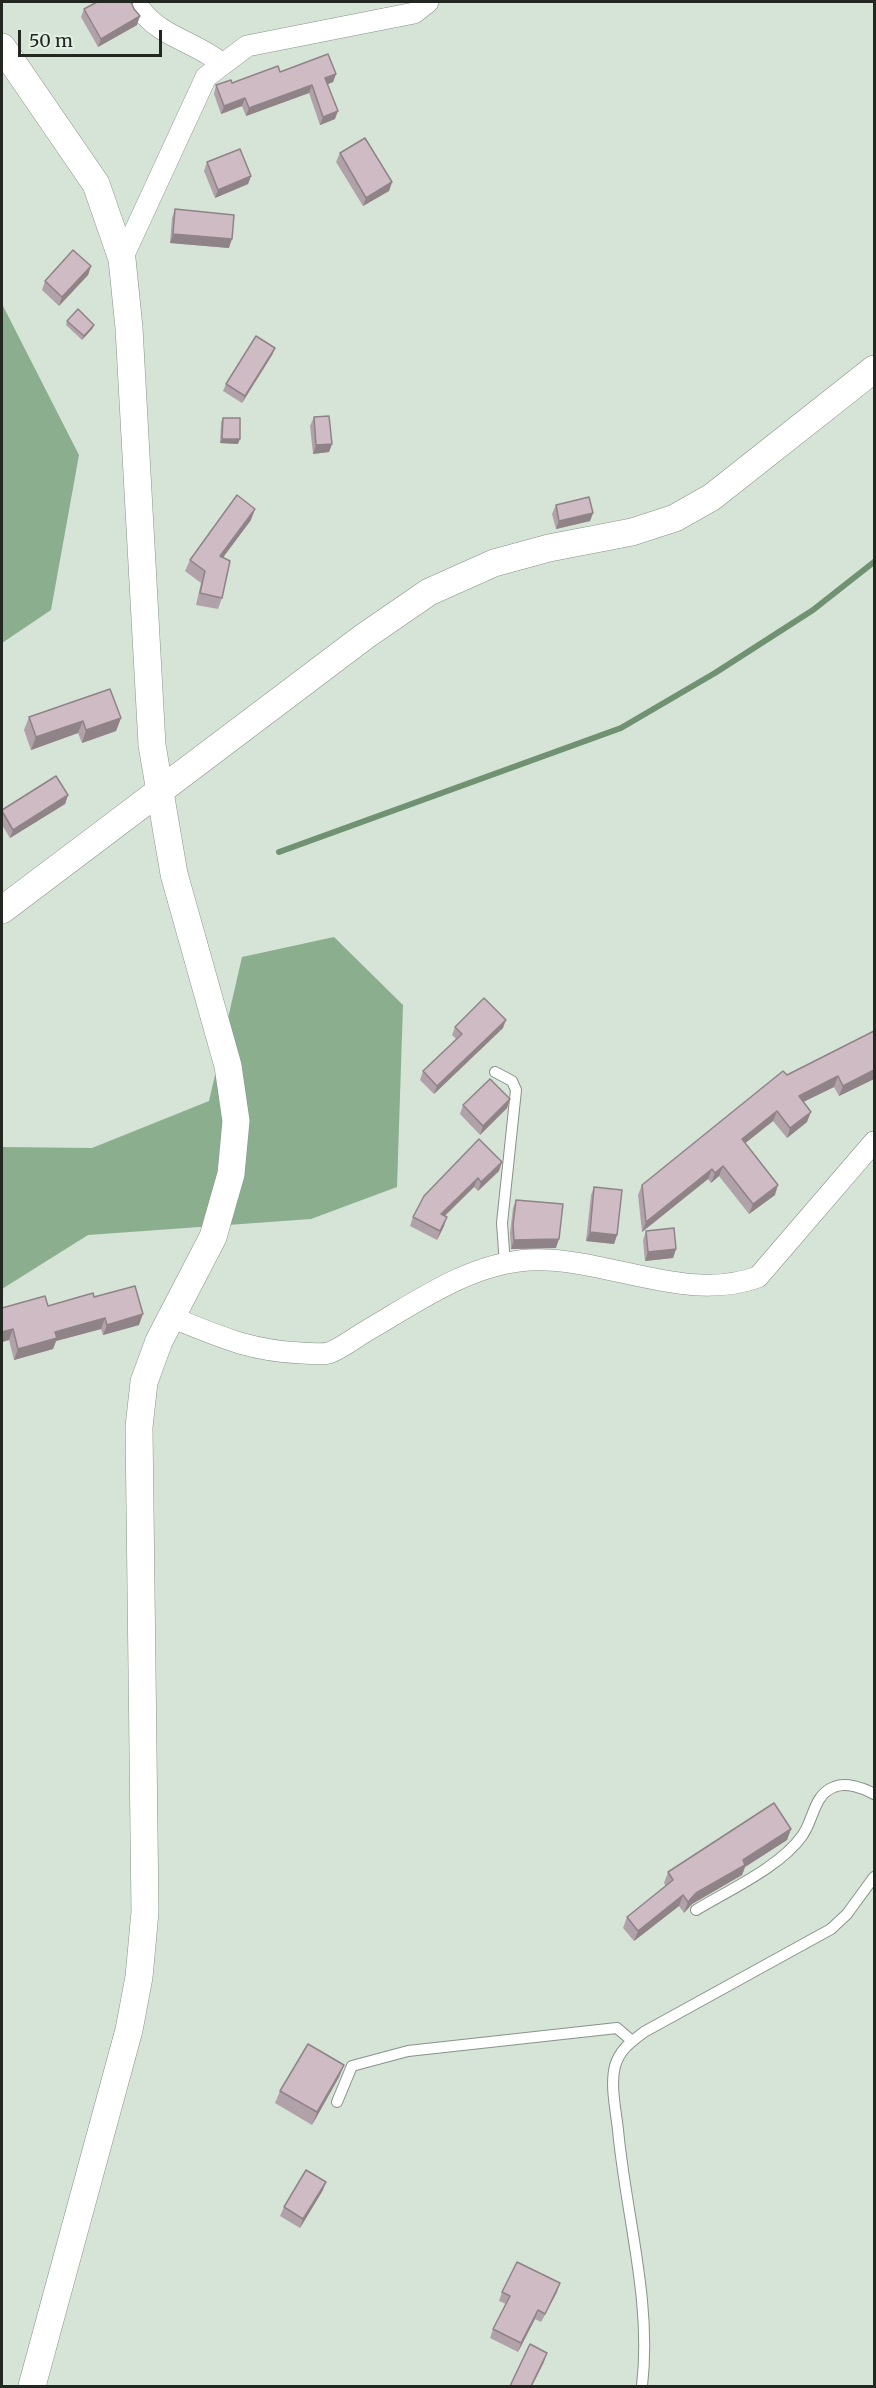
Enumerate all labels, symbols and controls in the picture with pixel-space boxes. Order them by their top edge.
scale bar [21,18,165,56]
text: 50 m [29,29,73,52]

